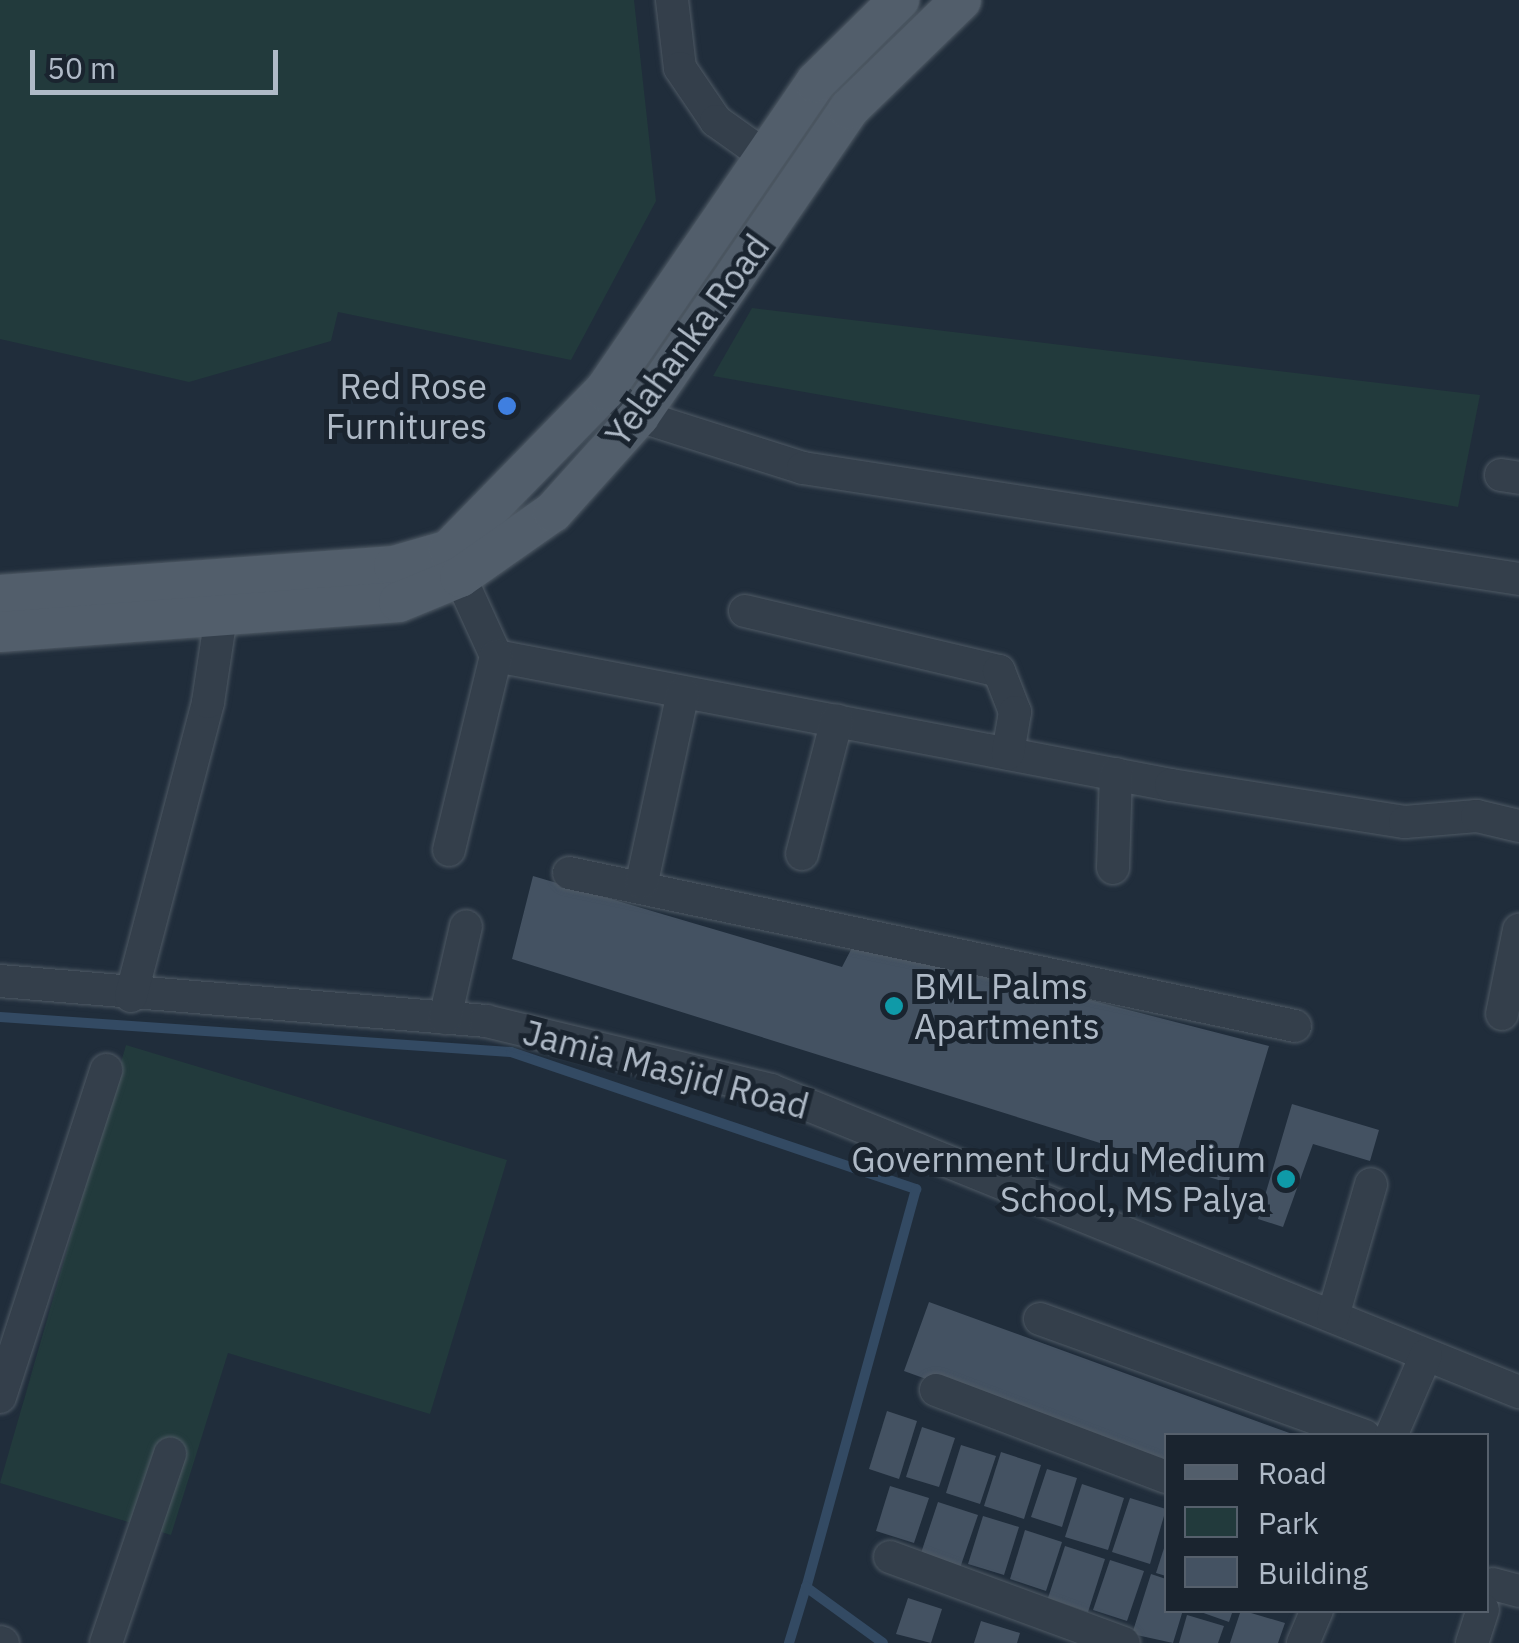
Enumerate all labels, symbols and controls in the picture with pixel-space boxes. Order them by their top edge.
scale bar [35,30,282,92]
text: 50 m [47,48,116,87]
street label: Yelahanka Road [596,226,778,454]
place label: Red Rose Furnitures [326,365,487,447]
marker: Red Rose Furnitures [496,395,518,417]
place label: BML Palms Apartments [914,965,1100,1047]
marker: BML Palms Apartments [883,995,905,1017]
street label: Jamia Masjid Road [519,1011,813,1127]
place label: Government Urdu Medium School, MS Palya [851,1138,1266,1220]
marker: Government Urdu Medium School, MS Palya [1275,1168,1297,1190]
legend [1164,1433,1489,1613]
text: Road [1258,1453,1327,1492]
text: Park [1258,1503,1319,1542]
text: Building [1258,1553,1368,1592]

